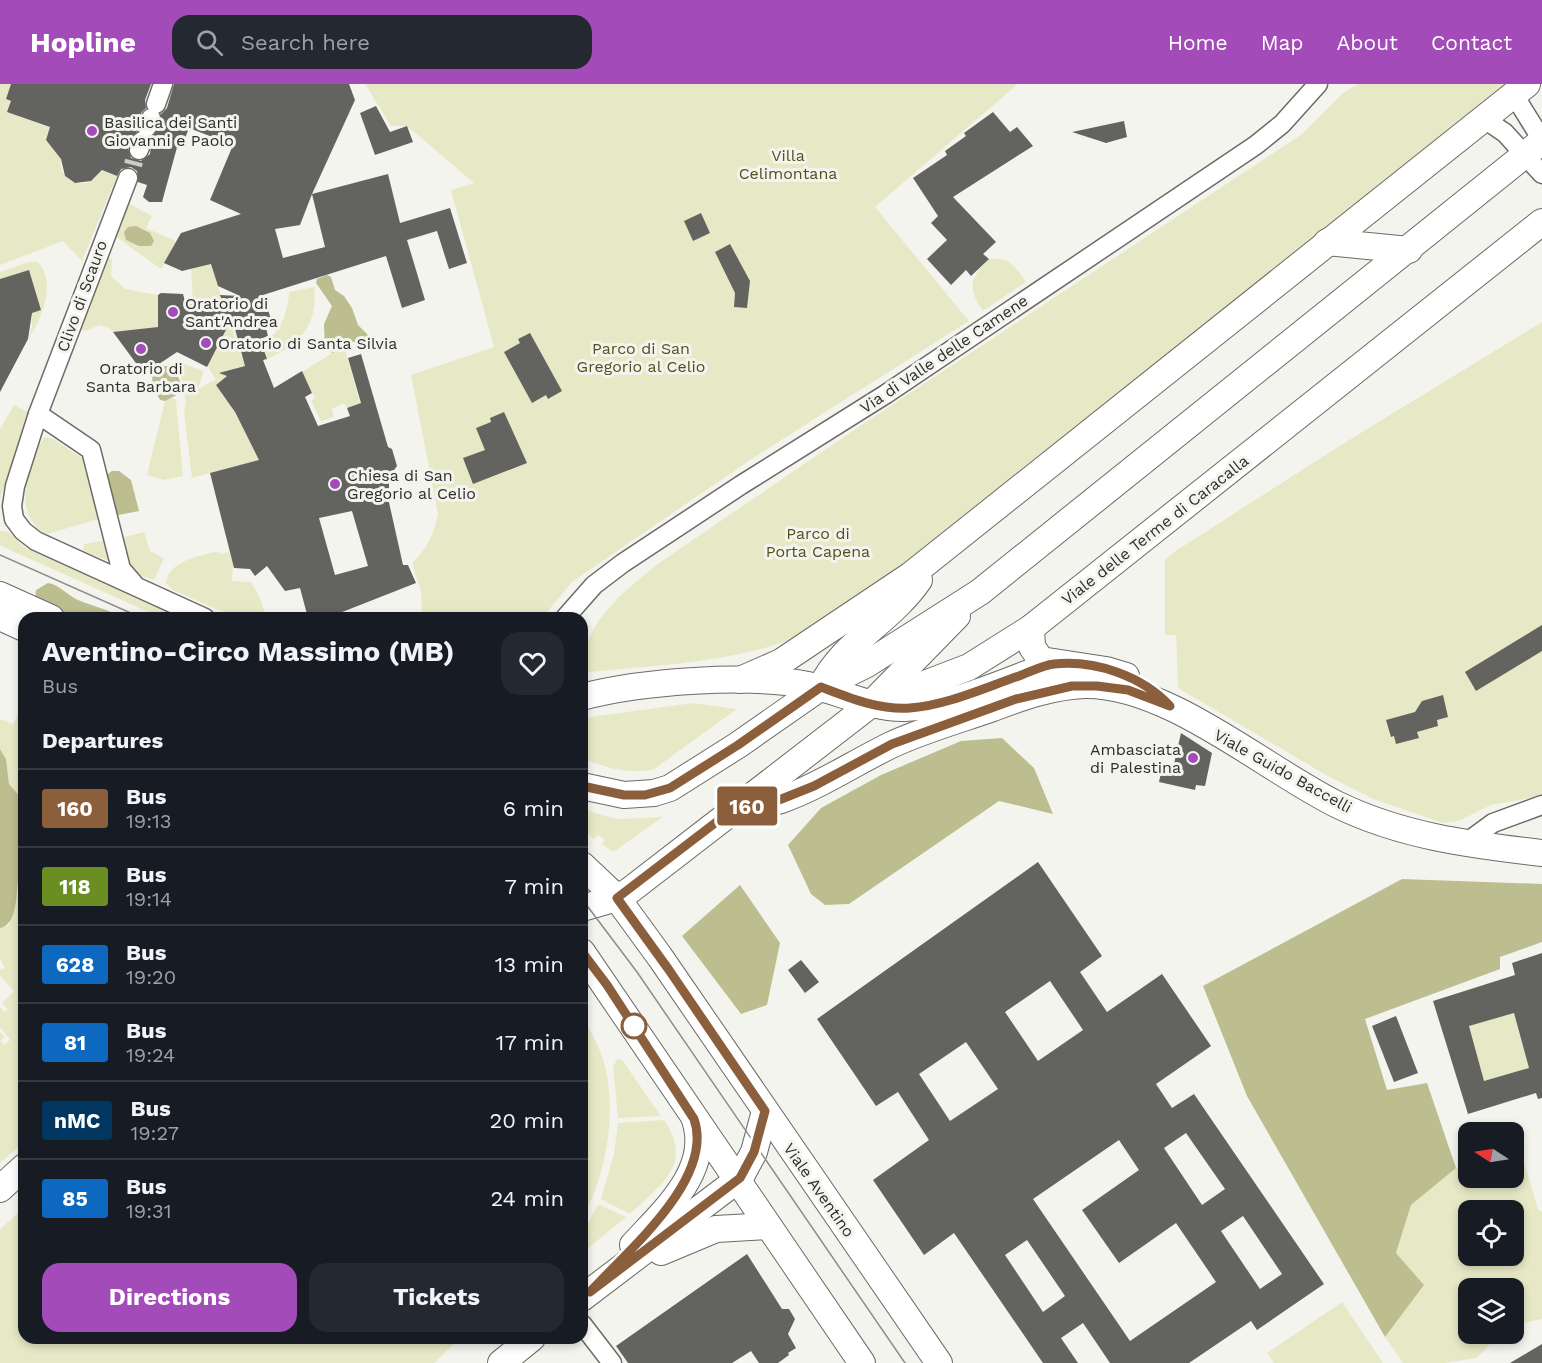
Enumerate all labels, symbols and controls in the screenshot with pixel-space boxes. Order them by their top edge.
search box [172,15,592,69]
text: Hopline [30,26,136,59]
icon: search [193,26,226,59]
text: Search here [241,30,370,55]
text: Home [1168,30,1228,55]
text: Map [1261,30,1304,55]
text: About [1337,30,1398,55]
text: Contact [1431,30,1512,55]
place label: Basilica dei Santi Giovanni e Paolo [104,113,237,150]
marker: Basilica dei Santi Giovanni e Paolo [85,124,99,138]
park label: Villa Celimontana [739,146,837,183]
street label: Clivo di Scauro [53,238,111,354]
street label: Via di Valle delle Camene [856,291,1032,417]
place label: Oratorio di Sant'Andrea [185,294,278,331]
marker: Oratorio di Sant'Andrea [166,305,180,319]
place label: Oratorio di Santa Silvia [218,334,397,353]
marker: Oratorio di Santa Silvia [199,336,213,350]
park label: Parco di San Gregorio al Celio [577,339,705,376]
marker: Oratorio di Santa Barbara [134,342,148,356]
place label: Oratorio di Santa Barbara [86,359,196,396]
street label: Viale delle Terme di Caracalla [1058,451,1252,609]
place label: Chiesa di San Gregorio al Celio [347,466,476,503]
marker: Chiesa di San Gregorio al Celio [328,477,342,491]
park label: Parco di Porta Capena [766,524,870,561]
button: heart [501,632,564,695]
text: Aventino-Circo Massimo (MB) [42,635,454,668]
text: Bus [42,674,78,698]
street label: Viale Guido Baccelli [1211,725,1355,817]
text: Departures [42,728,163,753]
place label: Ambasciata di Palestina [1090,740,1181,777]
marker: Ambasciata di Palestina [1186,751,1200,765]
text: Bus [126,784,166,809]
line badge: 160 [712,786,782,826]
text: 160 [729,794,765,819]
text: 160 [57,796,93,821]
text: 6 min [503,796,564,821]
text: 19:13 [126,809,172,833]
text: Bus [126,862,166,887]
text: 118 [59,874,91,899]
text: 7 min [504,874,564,899]
text: 19:14 [126,887,172,911]
text: Bus [126,940,166,965]
text: 628 [56,952,94,977]
text: 13 min [495,952,564,977]
text: 19:20 [126,965,176,989]
unlabelled marker [621,1013,647,1039]
text: Bus [126,1018,166,1043]
text: 81 [64,1030,86,1055]
text: 17 min [496,1030,564,1055]
text: 19:24 [126,1043,175,1067]
text: Bus [130,1096,171,1121]
text: nMC [54,1108,100,1133]
text: 20 min [490,1108,564,1133]
text: 19:27 [130,1121,179,1145]
north arrow [1458,1122,1524,1188]
map controls [1458,1122,1524,1344]
street label: Viale Aventino [780,1139,858,1241]
text: Bus [126,1174,166,1199]
text: 85 [62,1186,88,1211]
text: 24 min [490,1186,564,1211]
text: 19:31 [126,1199,172,1223]
button: locate [1458,1200,1524,1266]
button: Directions [42,1263,297,1332]
button: Tickets [309,1263,564,1332]
button: layers [1458,1278,1524,1344]

